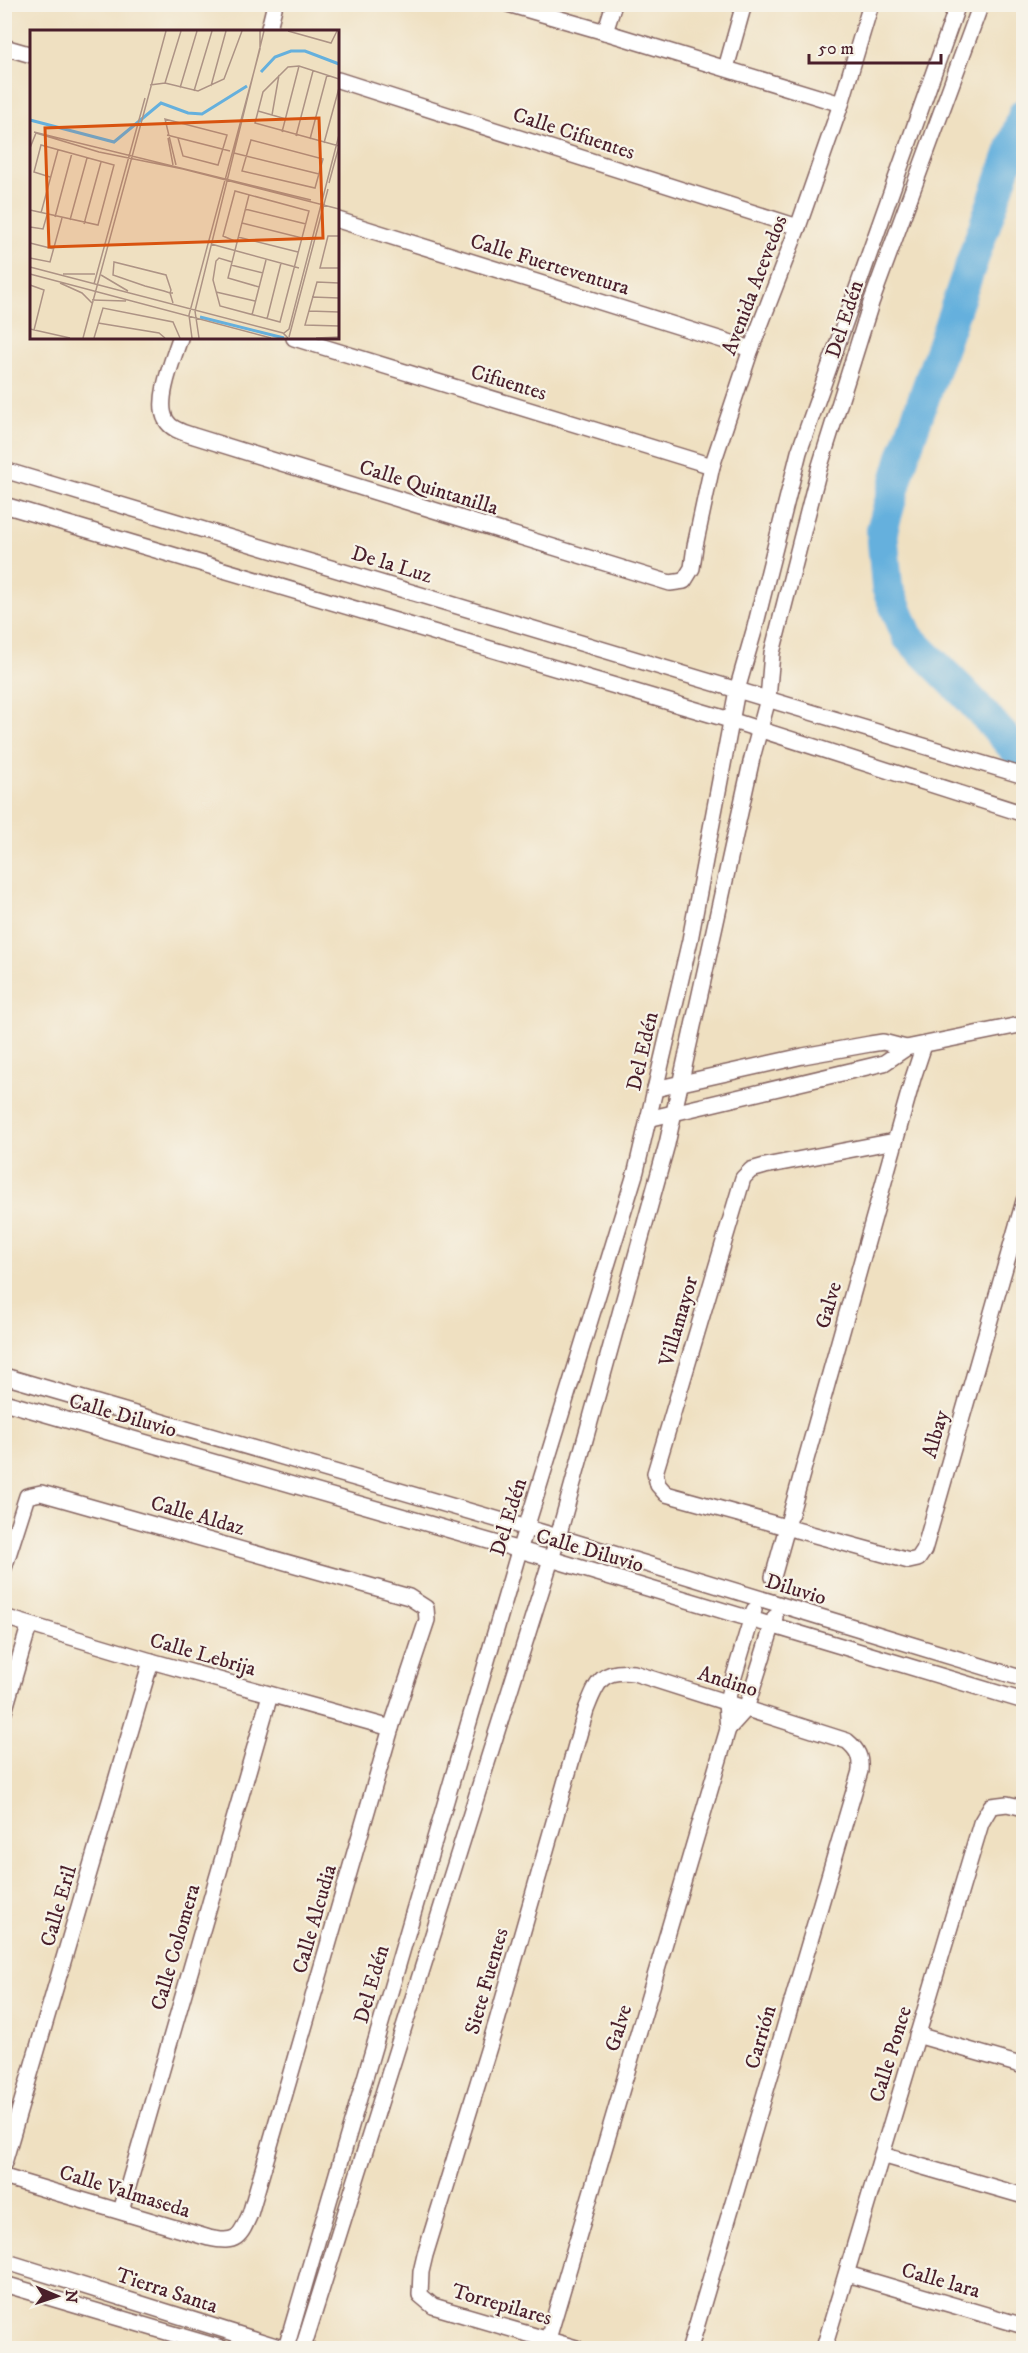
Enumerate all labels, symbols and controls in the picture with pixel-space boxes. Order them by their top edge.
scale bar [809,27,941,65]
inset map [30,30,339,339]
text: 50 m [818,38,854,60]
street label: Calle Cifuentes [509,102,638,166]
street label: Avenida Acevedos [716,212,794,359]
street label: Calle Fuerteventura [467,228,633,302]
street label: Del Edén [820,277,870,361]
street label: Cifuentes [468,359,550,407]
street label: Calle Quintanilla [356,454,502,521]
street label: De la Luz [348,540,435,590]
street label: Del Edén [621,1009,665,1093]
street label: Villamayor [653,1273,704,1370]
street label: Galve [810,1279,848,1332]
street label: Calle Diluvio [66,1388,180,1444]
street label: Albay [917,1406,955,1461]
street label: Del Edén [485,1475,533,1559]
street label: Calle Aldaz [148,1490,248,1542]
street label: Calle Diluvio [533,1523,647,1579]
street label: Diluvio [762,1568,829,1611]
street label: Calle Lebrija [147,1627,259,1683]
street label: Andino [695,1661,761,1703]
street label: Calle Eril [35,1862,83,1950]
street label: Calle Alcudia [287,1862,343,1977]
street label: Calle Colomera [146,1881,206,2013]
street label: Siete Fuentes [459,1925,515,2037]
street label: Del Edén [348,1942,396,2026]
street label: Galve [600,2001,638,2055]
street label: Carrión [739,2002,782,2072]
street label: Calle Ponce [864,2003,918,2106]
street label: Calle Valmaseda [56,2160,193,2224]
street label: Calle lara [898,2257,983,2305]
street label: Tierra Santa [113,2262,221,2320]
north arrow [27,2266,87,2326]
street label: Torrepilares [449,2278,555,2332]
text: N [61,2290,81,2303]

